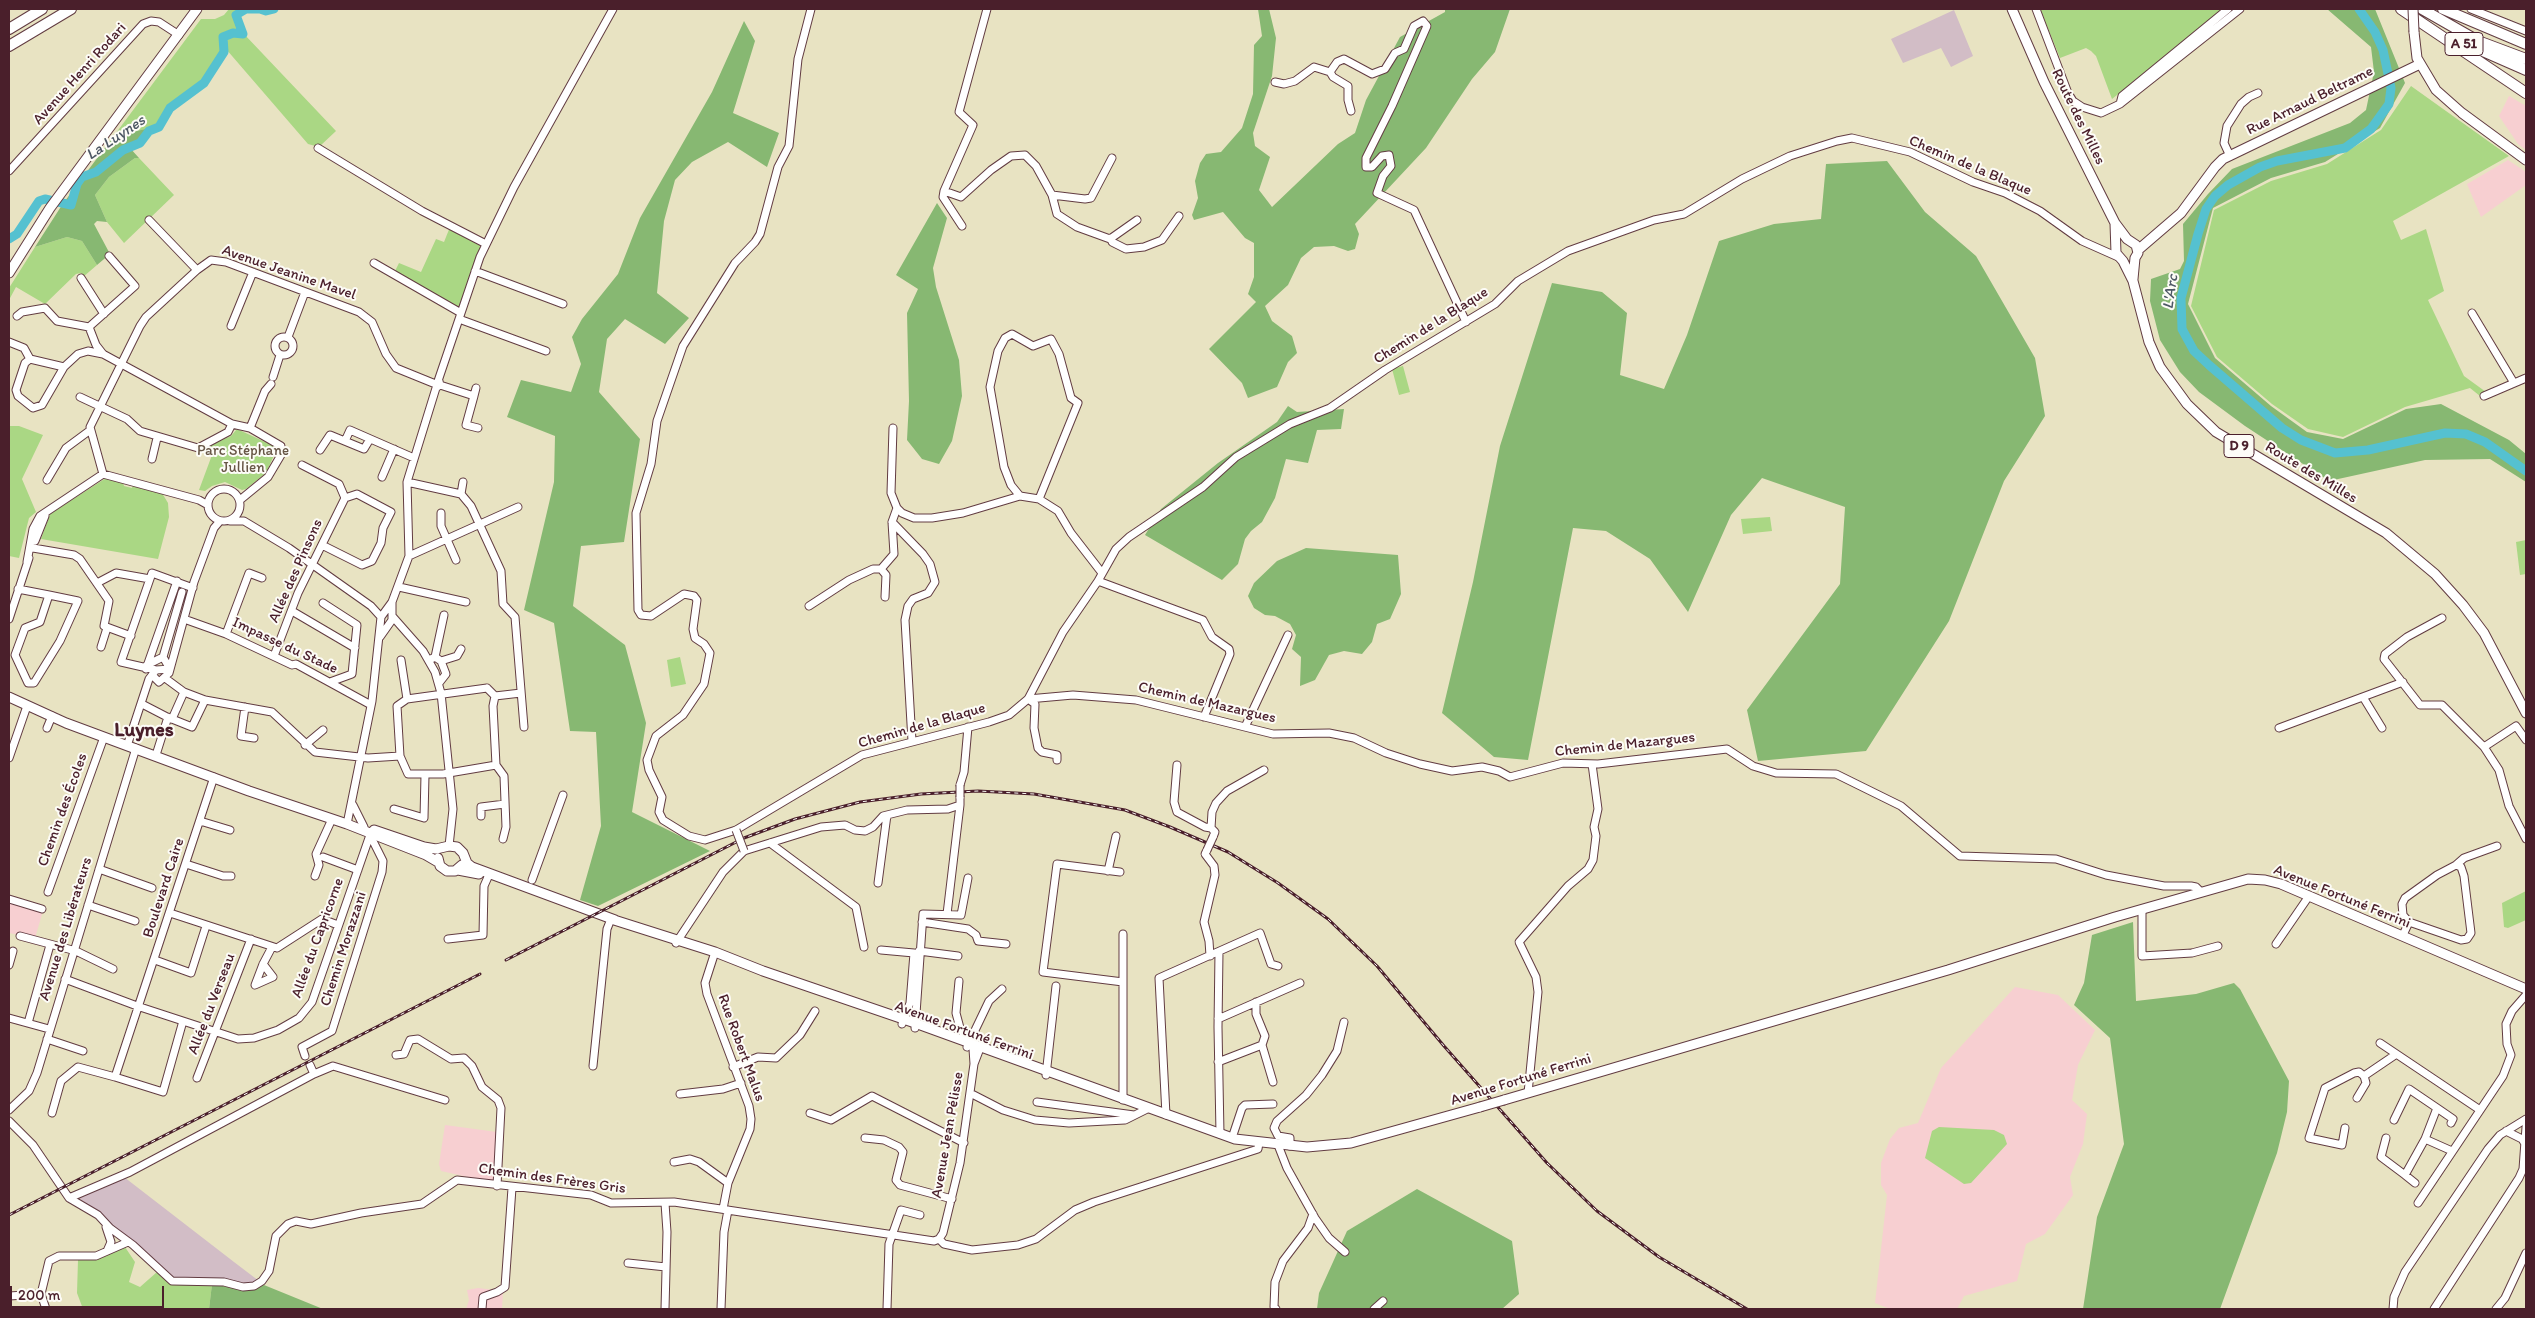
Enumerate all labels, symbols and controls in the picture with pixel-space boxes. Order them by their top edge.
street label: Avenue Henri Rodari [30,19,130,129]
road number: A 51 [2445,33,2483,56]
street label: Rue Arnaud Beltrame [2244,62,2376,140]
street label: Route des Milles [2047,66,2109,168]
water label: La Luynes [83,111,149,165]
street label: Chemin de la Blaque [1906,132,2034,200]
street label: Avenue Jeanine Mavel [219,242,359,304]
water label: L'Arc [2159,273,2183,311]
street label: Chemin de la Blaque [1370,283,1492,369]
road number: D 9 [2224,434,2254,458]
street label: Route des Milles [2262,438,2360,508]
park label: Parc Stéphane Jullien [197,442,289,477]
street label: Allée des Pinsons [265,516,327,626]
street label: Impasse du Stade [229,614,341,678]
street label: Chemin de Mazargues [1136,678,1278,728]
street label: Chemin de la Blaque [856,699,988,753]
district label: Luynes [114,719,174,743]
street label: Chemin de Mazargues [1554,729,1696,761]
street label: Chemin des Écoles [34,751,92,869]
street label: Boulevard Caire [139,836,189,940]
street label: Avenue des Libérateurs [36,855,96,1003]
street label: Avenue Fortuné Ferrini [2271,861,2413,933]
street label: Allée du Capricorne [288,876,348,1000]
street label: Chemin Morazzani [317,889,371,1009]
street label: Allée du Verseau [184,951,240,1057]
street label: Rue Robert Malus [713,992,769,1104]
street label: Avenue Fortuné Ferrini [892,998,1036,1064]
street label: Avenue Fortuné Ferrini [1449,1050,1593,1110]
street label: Avenue Jean Pélisse [928,1070,968,1200]
street label: Chemin des Frères Gris [477,1160,627,1198]
scale bar [12,1276,166,1308]
text: 200 m [18,1286,60,1304]

